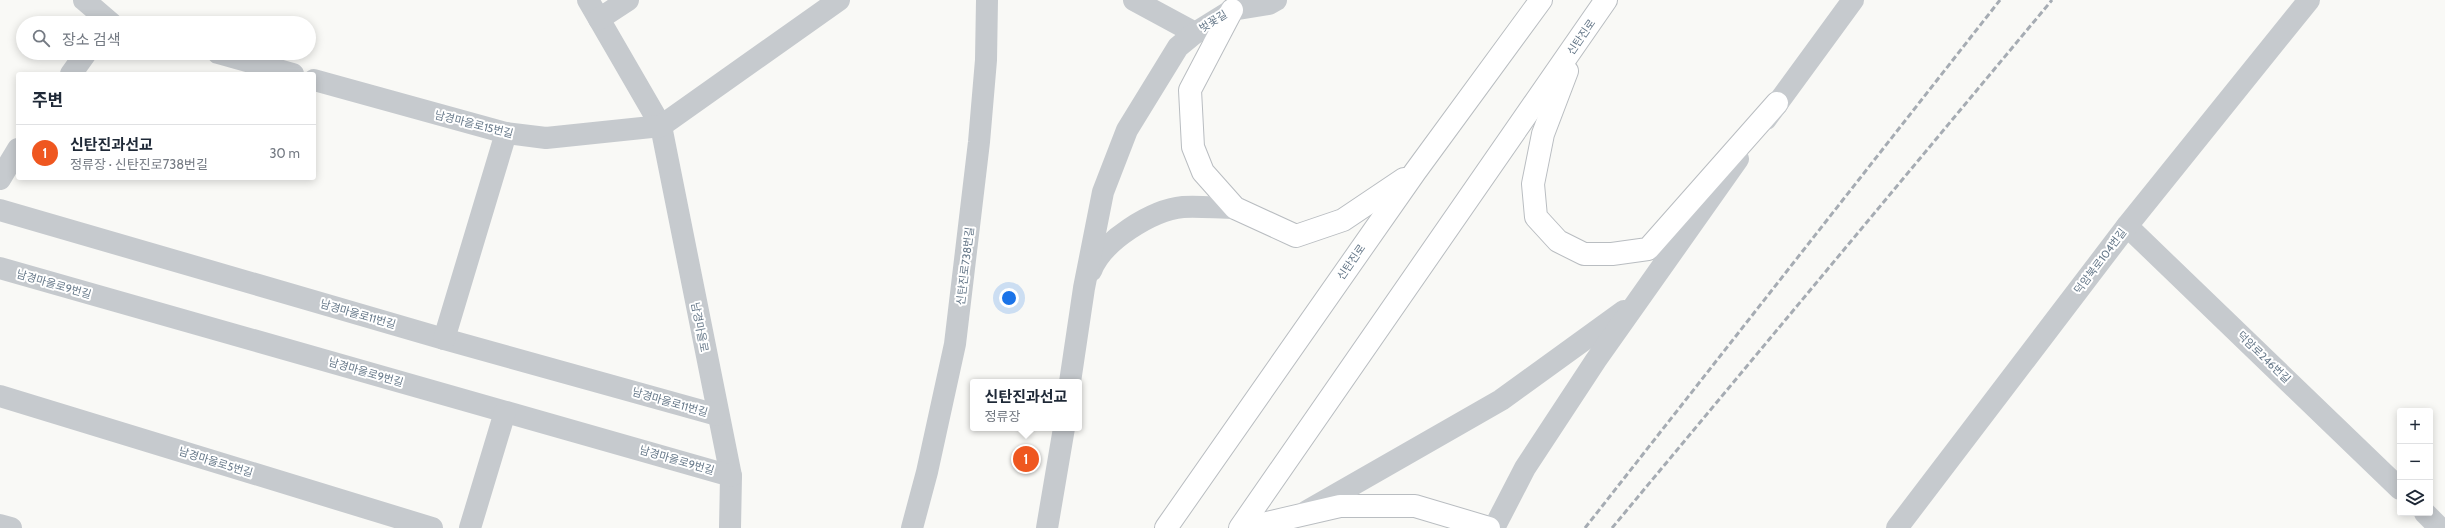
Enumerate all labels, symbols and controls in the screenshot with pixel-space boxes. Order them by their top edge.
street label: 벚꽃길 [1196,7,1230,35]
search box [16,16,316,60]
street label: 신탄진로 [1564,16,1598,58]
icon: search [30,27,52,49]
text: 장소 검색 [62,31,121,49]
text: 주변 [32,90,63,110]
street label: 남경마을로15번길 [433,107,515,141]
text: 신탄진과선교 [70,136,153,154]
text: 1 [43,145,47,161]
text: 30 m [270,145,300,161]
text: 정류장 · 신탄진로738번길 [70,156,208,172]
street label: 신탄진로738번길 [953,226,977,306]
street label: 덕암북로104번길 [2071,226,2129,296]
street label: 신탄진로 [1334,241,1368,283]
street label: 남경마을로9번길 [15,267,93,301]
your location [999,288,1019,308]
street label: 남경마을로11번길 [319,297,397,331]
street label: 남경마을로 [688,301,712,353]
street label: 덕암로246번길 [2234,328,2294,386]
street label: 남경마을로9번길 [327,355,405,389]
popup [970,379,1082,431]
street label: 남경마을로11번길 [631,385,709,419]
text: 신탄진과선교 [985,388,1067,406]
text: 정류장 [985,408,1020,424]
map controls [2397,408,2433,516]
button: + [2397,408,2433,444]
street label: 남경마을로9번길 [638,443,716,477]
street label: 남경마을로5번길 [177,444,255,480]
pin: 1 [1013,444,1039,474]
button: − [2397,444,2433,480]
button: layers [2397,480,2433,516]

